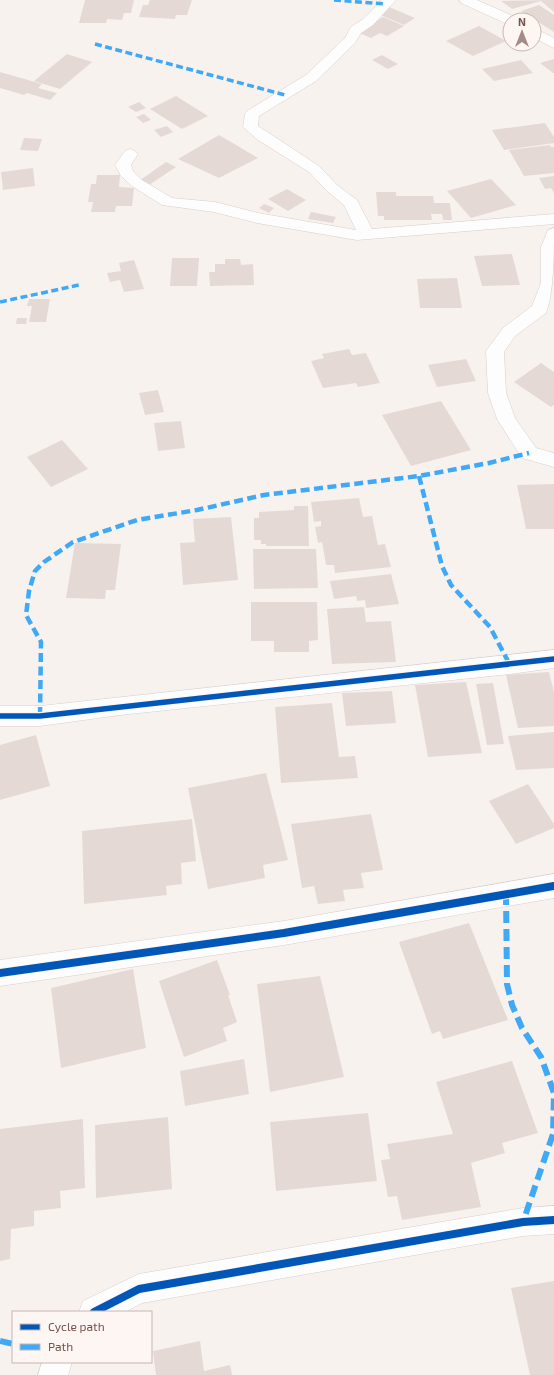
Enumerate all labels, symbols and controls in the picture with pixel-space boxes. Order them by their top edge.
north arrow [502,12,542,52]
text: N [518,15,526,28]
legend [12,1311,152,1363]
text: Cycle path [48,1319,105,1333]
text: Path [48,1339,73,1353]

